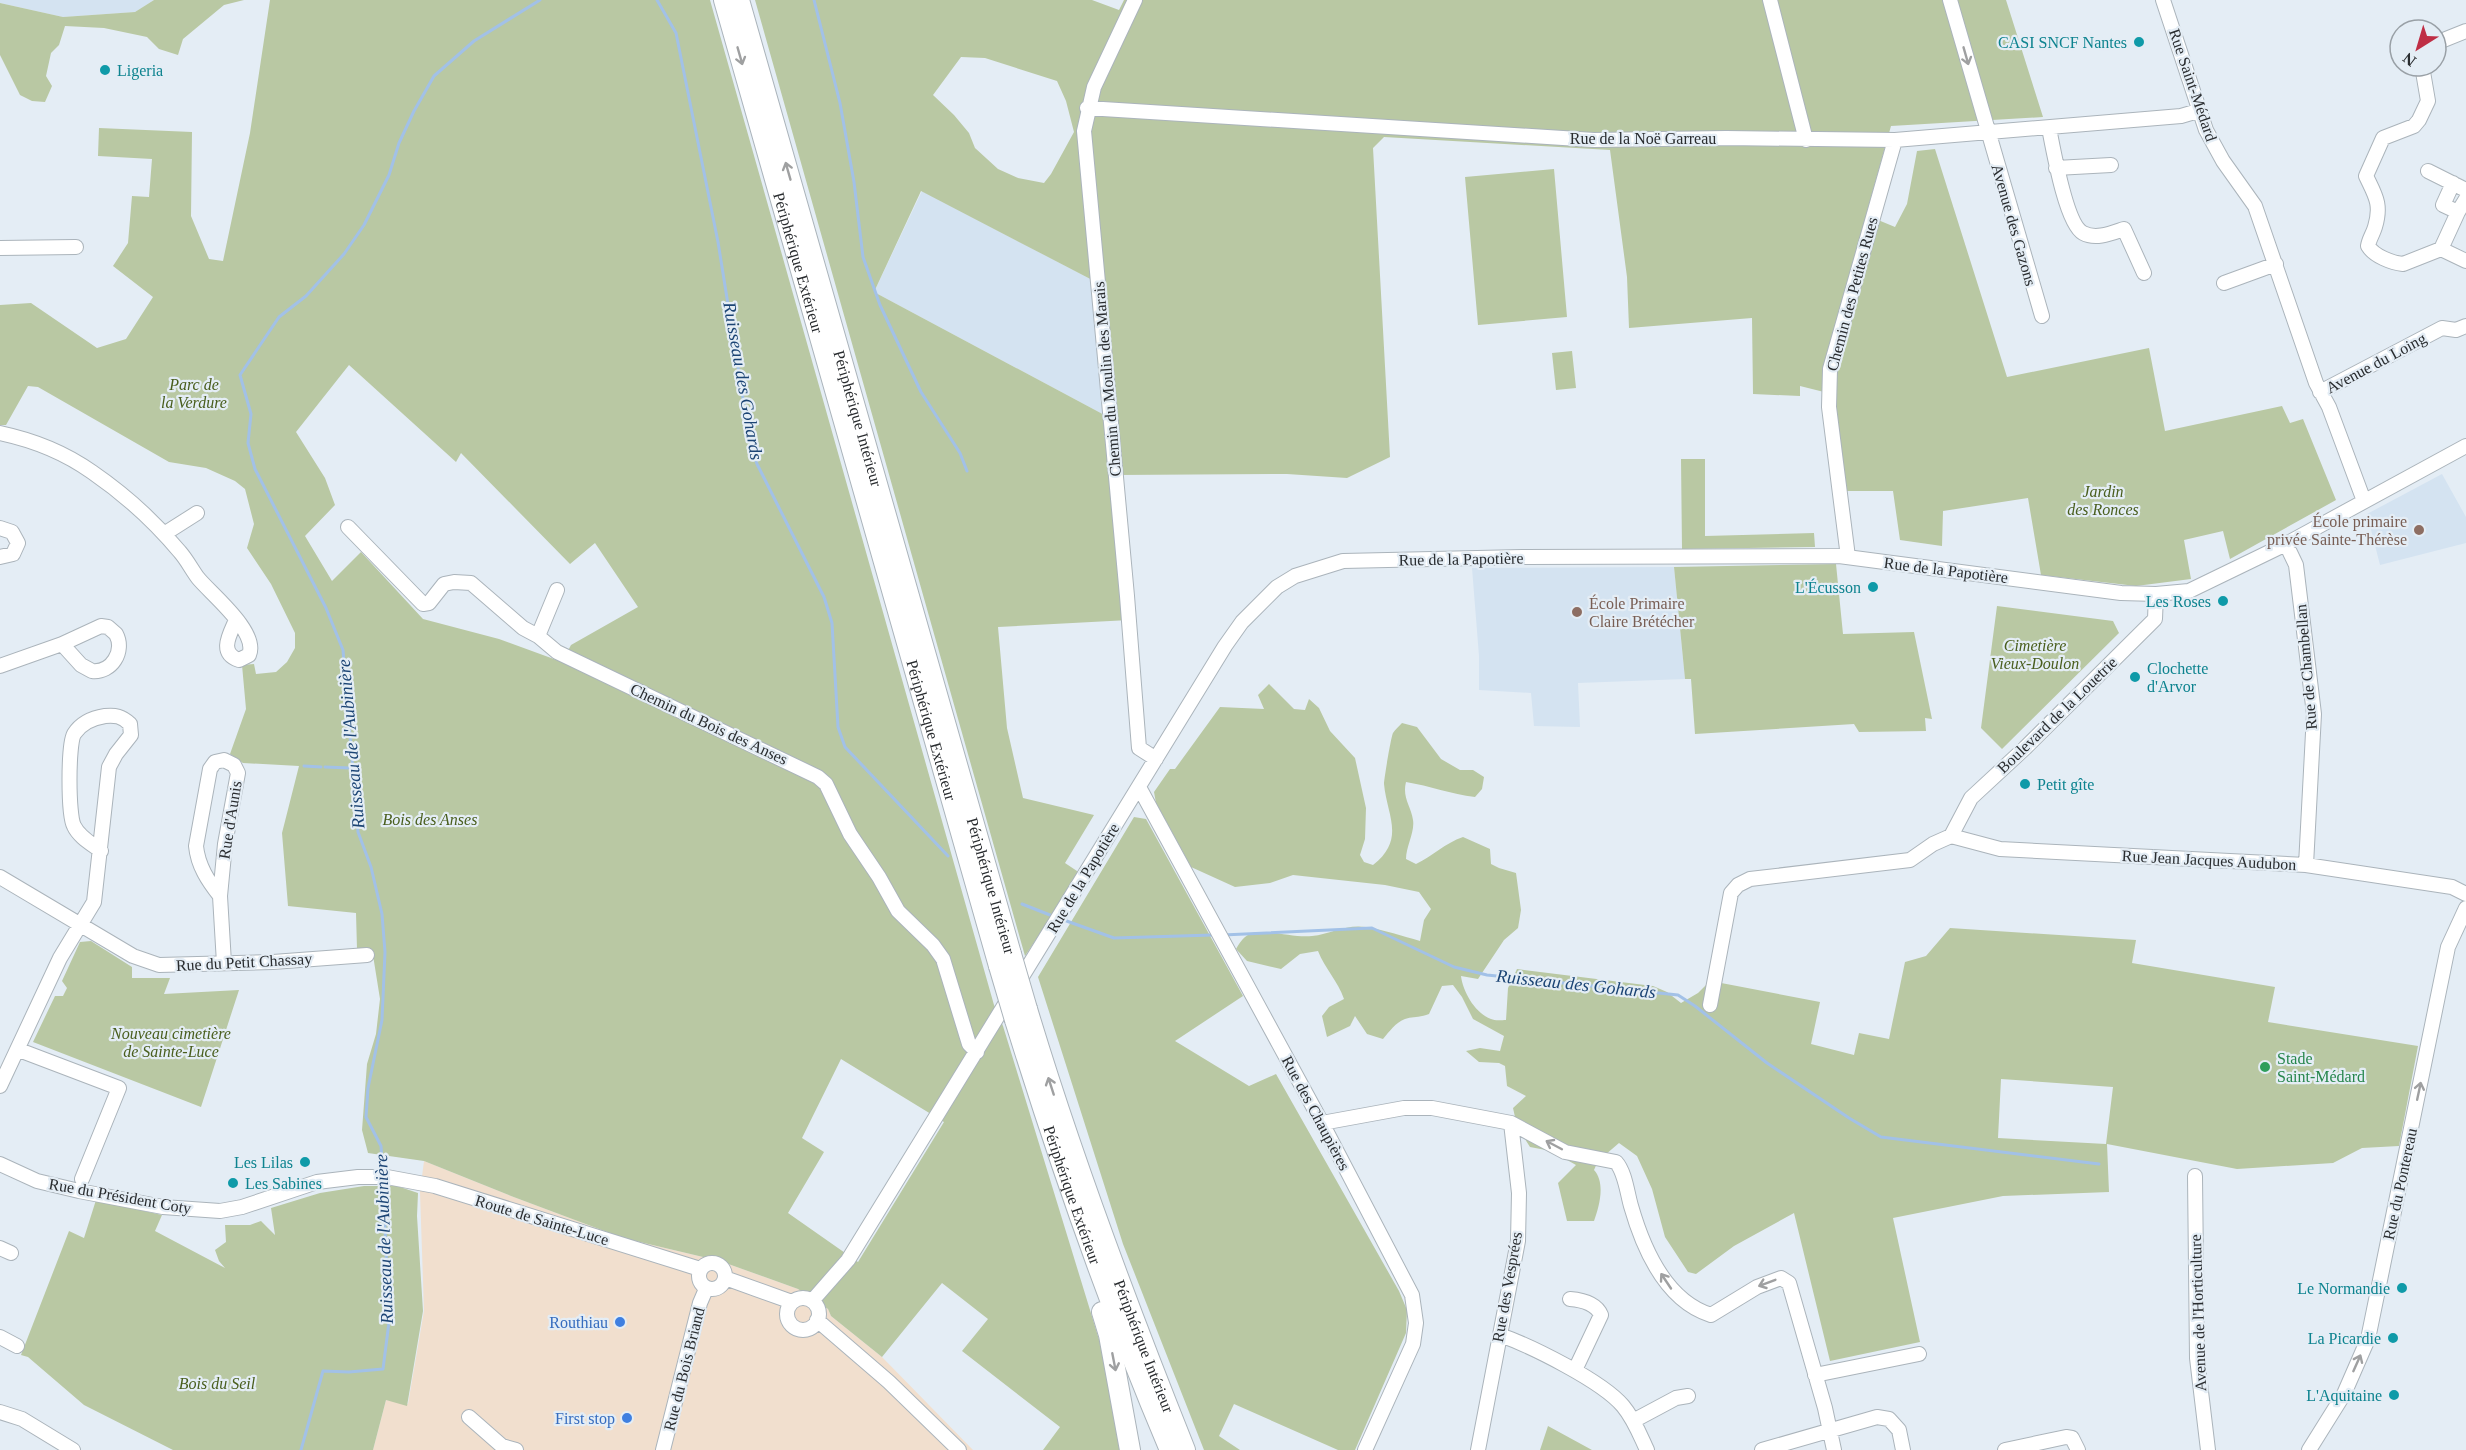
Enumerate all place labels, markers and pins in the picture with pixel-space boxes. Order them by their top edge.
place label: CASI SNCF Nantes [1998,34,2127,51]
marker: CASI SNCF Nantes [2132,35,2146,49]
place label: Ligeria [117,62,163,80]
marker: Ligeria [98,63,112,77]
place label: École primaire privée Sainte-Thérèse [2267,512,2407,549]
marker: École primaire privée Sainte-Thérèse [2412,523,2426,537]
place label: L'Écusson [1795,578,1861,596]
marker: L'Écusson [1866,580,1880,594]
place label: Les Roses [2146,593,2211,610]
place label: École Primaire Claire Brétécher [1589,594,1695,630]
marker: Les Roses [2216,594,2230,608]
marker: École Primaire Claire Brétécher [1570,605,1584,619]
place label: Clochette d'Arvor [2147,660,2208,695]
marker: Clochette d'Arvor [2128,670,2142,684]
place label: Petit gîte [2037,776,2094,794]
marker: Petit gîte [2018,777,2032,791]
place label: Stade Saint-Médard [2277,1050,2365,1085]
marker: Stade Saint-Médard [2258,1060,2272,1074]
place label: Les Lilas [234,1154,293,1171]
marker: Les Lilas [298,1155,312,1169]
place label: Les Sabines [245,1175,322,1192]
marker: Les Sabines [226,1176,240,1190]
place label: Le Normandie [2297,1280,2390,1297]
marker: Le Normandie [2395,1281,2409,1295]
place label: Routhiau [549,1314,608,1331]
marker: Routhiau [613,1315,627,1329]
place label: La Picardie [2308,1330,2381,1347]
marker: La Picardie [2386,1331,2400,1345]
place label: L'Aquitaine [2306,1387,2382,1405]
marker: L'Aquitaine [2387,1388,2401,1402]
place label: First stop [555,1410,615,1428]
marker: First stop [620,1411,634,1425]

